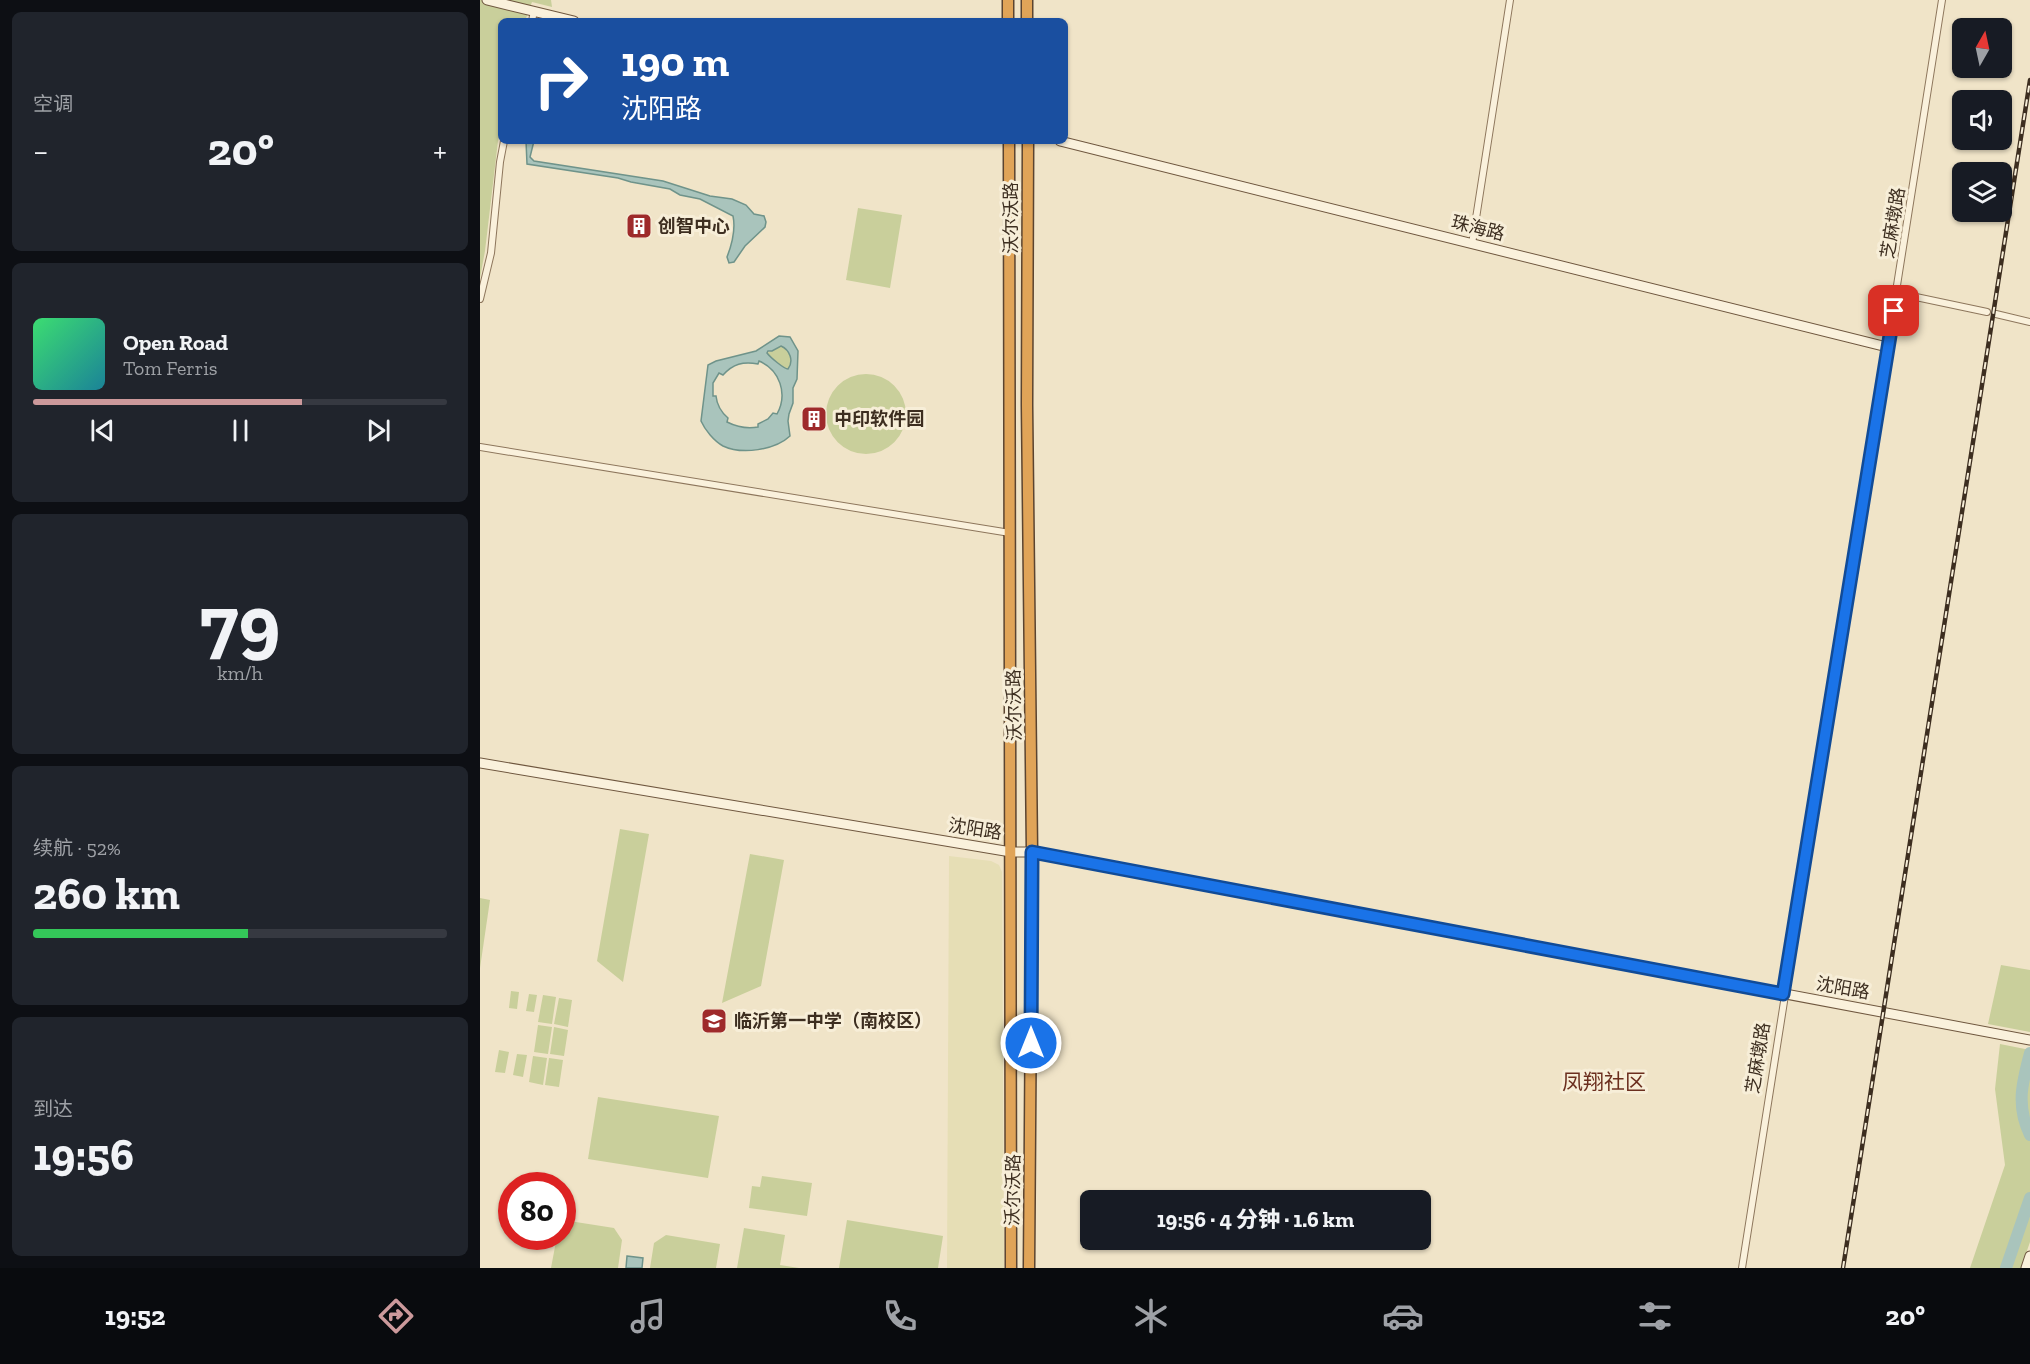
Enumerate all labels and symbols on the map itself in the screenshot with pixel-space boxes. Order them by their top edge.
north arrow [1952,18,2012,78]
street label: 沃尔沃路 [1000,182,1022,254]
street label: 芝麻墩路 [1877,186,1909,260]
building icon: 创智中心 [624,211,654,241]
street label: 珠海路 [1449,211,1507,245]
place label: 创智中心 [658,215,730,237]
pin [1868,285,1919,336]
building icon: 中印软件园 [799,404,829,434]
place label: 中印软件园 [834,408,924,430]
street label: 沃尔沃路 [1002,669,1026,741]
street label: 沈阳路 [947,814,1003,844]
street label: 沈阳路 [1815,972,1871,1004]
school or university icon: 临沂第一中学（南校区） [699,1006,729,1036]
place label: 临沂第一中学（南校区） [734,1010,932,1032]
position arrow [999,1011,1063,1075]
street label: 芝麻墩路 [1742,1021,1774,1095]
district label: 凤翔社区 [1562,1069,1646,1094]
street label: 沃尔沃路 [1001,1154,1025,1226]
speed limit sign: 80 [498,1172,576,1250]

